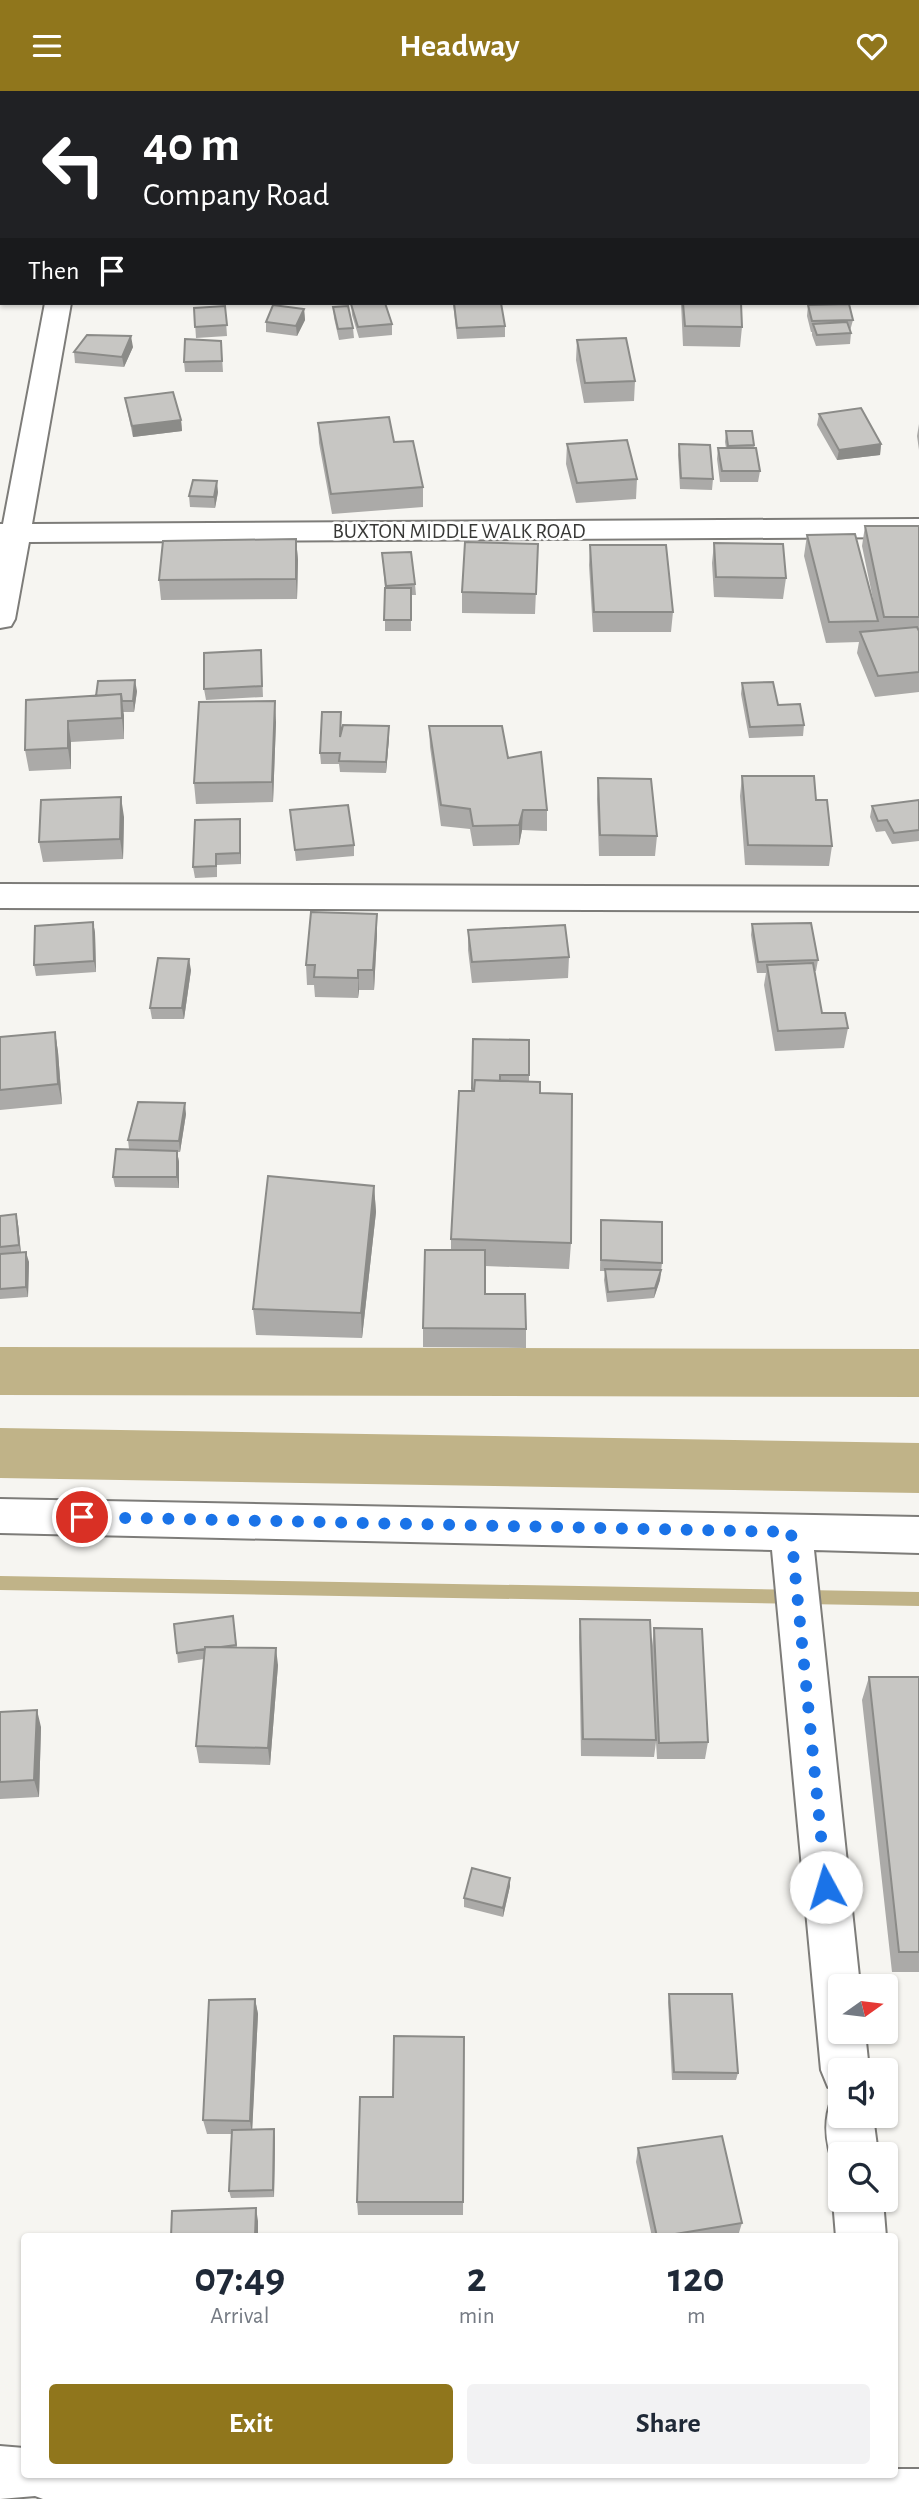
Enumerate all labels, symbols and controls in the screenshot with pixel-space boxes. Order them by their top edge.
icon: menu [28,27,66,65]
icon: heart [853,27,891,65]
text: Headway [399,30,520,62]
icon: left [28,119,119,210]
text: 40 m [143,121,240,170]
text: Company Road [143,179,329,211]
icon: arrive [93,252,131,290]
text: Then [28,258,79,284]
street label: BUXTON MIDDLE WALK ROAD [332,521,586,542]
pin [52,1487,112,1547]
icon: arrive [63,1498,101,1536]
position arrow [789,1850,863,1924]
north arrow [828,1974,898,2044]
map controls [828,1974,898,2212]
button: sound [828,2058,898,2128]
button: search [828,2142,898,2212]
text: 07:49 [194,2257,285,2299]
text: 2 [467,2257,487,2299]
text: 120 [668,2257,725,2299]
text: Arrival [210,2305,269,2328]
text: min [459,2305,495,2328]
text: m [687,2305,705,2328]
button: Exit [49,2384,453,2464]
button: Share [467,2384,870,2464]

